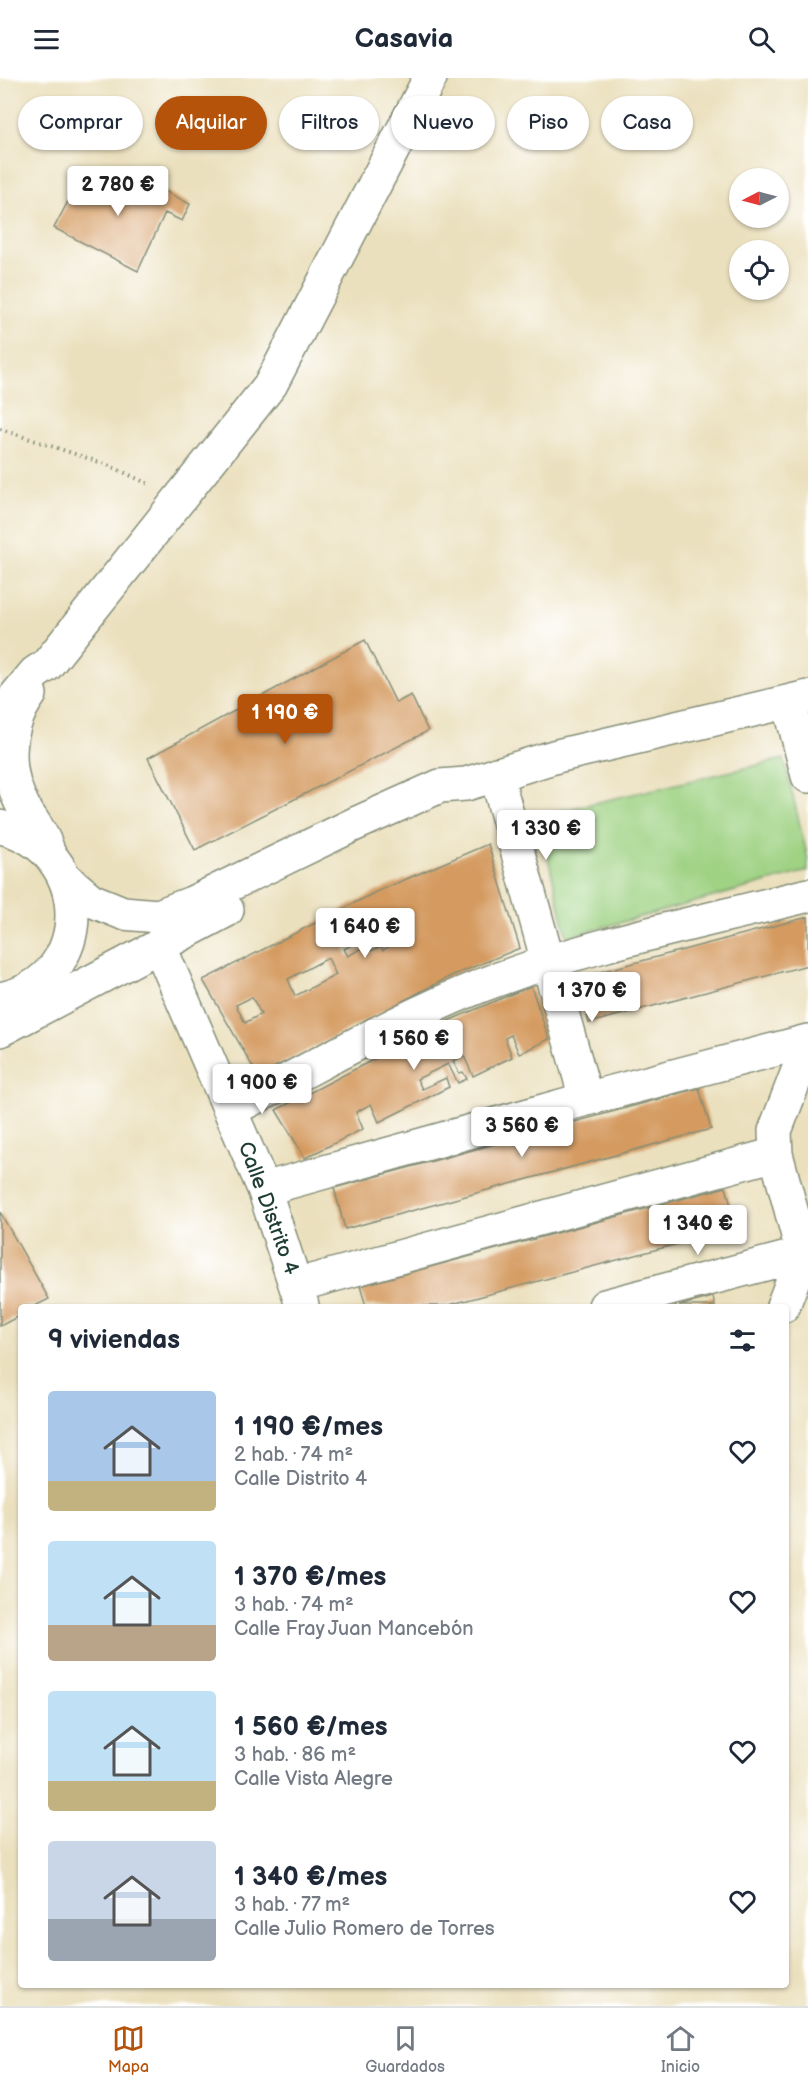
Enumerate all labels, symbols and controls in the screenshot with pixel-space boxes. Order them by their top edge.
icon: menu [30,23,63,56]
text: Casavia [355,23,453,55]
icon: search [745,23,778,56]
chip: Comprar [18,96,143,150]
chip: Alquilar [155,96,267,150]
chip: Filtros [279,96,379,150]
chip: Nuevo [391,96,495,150]
chip: Piso [507,96,589,150]
chip: Casa [601,96,693,150]
pin: 2 780 € [63,166,173,217]
north arrow [729,168,789,228]
map controls [729,168,789,300]
text: 2 780 € [81,173,155,197]
button: locate [729,240,789,300]
pin: 1 190 € [230,694,340,745]
text: 1 190 € [252,701,318,725]
pin: 1 330 € [491,810,601,861]
text: 1 330 € [511,817,581,841]
pin: 1 640 € [310,908,420,959]
text: 1 640 € [330,915,400,939]
pin: 1 370 € [537,972,647,1023]
text: 1 370 € [557,979,627,1003]
pin: 1 560 € [359,1020,469,1071]
text: 1 560 € [379,1027,449,1051]
pin: 1 900 € [207,1064,317,1115]
text: 1 900 € [227,1071,297,1095]
pin: 3 560 € [467,1107,577,1158]
text: 3 560 € [485,1114,559,1138]
street label: Calle Distrito 4 [233,1138,304,1278]
pin: 1 340 € [643,1205,753,1256]
text: 1 340 € [663,1212,733,1236]
icon: filters [726,1324,759,1357]
text: 9 viviendas [48,1325,180,1356]
text: 1 190 €/mes [234,1412,383,1443]
icon: home [96,1415,168,1487]
icon: heart [726,1435,759,1468]
text: 2 hab. · 74 m² [234,1443,353,1467]
text: Calle Distrito 4 [234,1467,367,1491]
text: 1 370 €/mes [234,1562,386,1593]
icon: home [96,1565,168,1637]
icon: heart [726,1585,759,1618]
text: 3 hab. · 74 m² [234,1593,354,1617]
text: Calle Fray Juan Mancebón [234,1617,474,1641]
text: 1 560 €/mes [234,1712,388,1743]
icon: home [96,1715,168,1787]
icon: heart [726,1735,759,1768]
text: 3 hab. · 86 m² [234,1743,356,1767]
text: Calle Vista Alegre [234,1767,393,1791]
text: 1 340 €/mes [234,1862,387,1893]
icon: home [96,1865,168,1937]
icon: heart [726,1885,759,1918]
text: 3 hab. · 77 m² [234,1893,350,1917]
text: Calle Julio Romero de Torres [234,1917,495,1941]
tab: Mapa [108,2022,149,2077]
tab: Guardados [365,2022,445,2077]
tab: Inicio [661,2022,700,2077]

